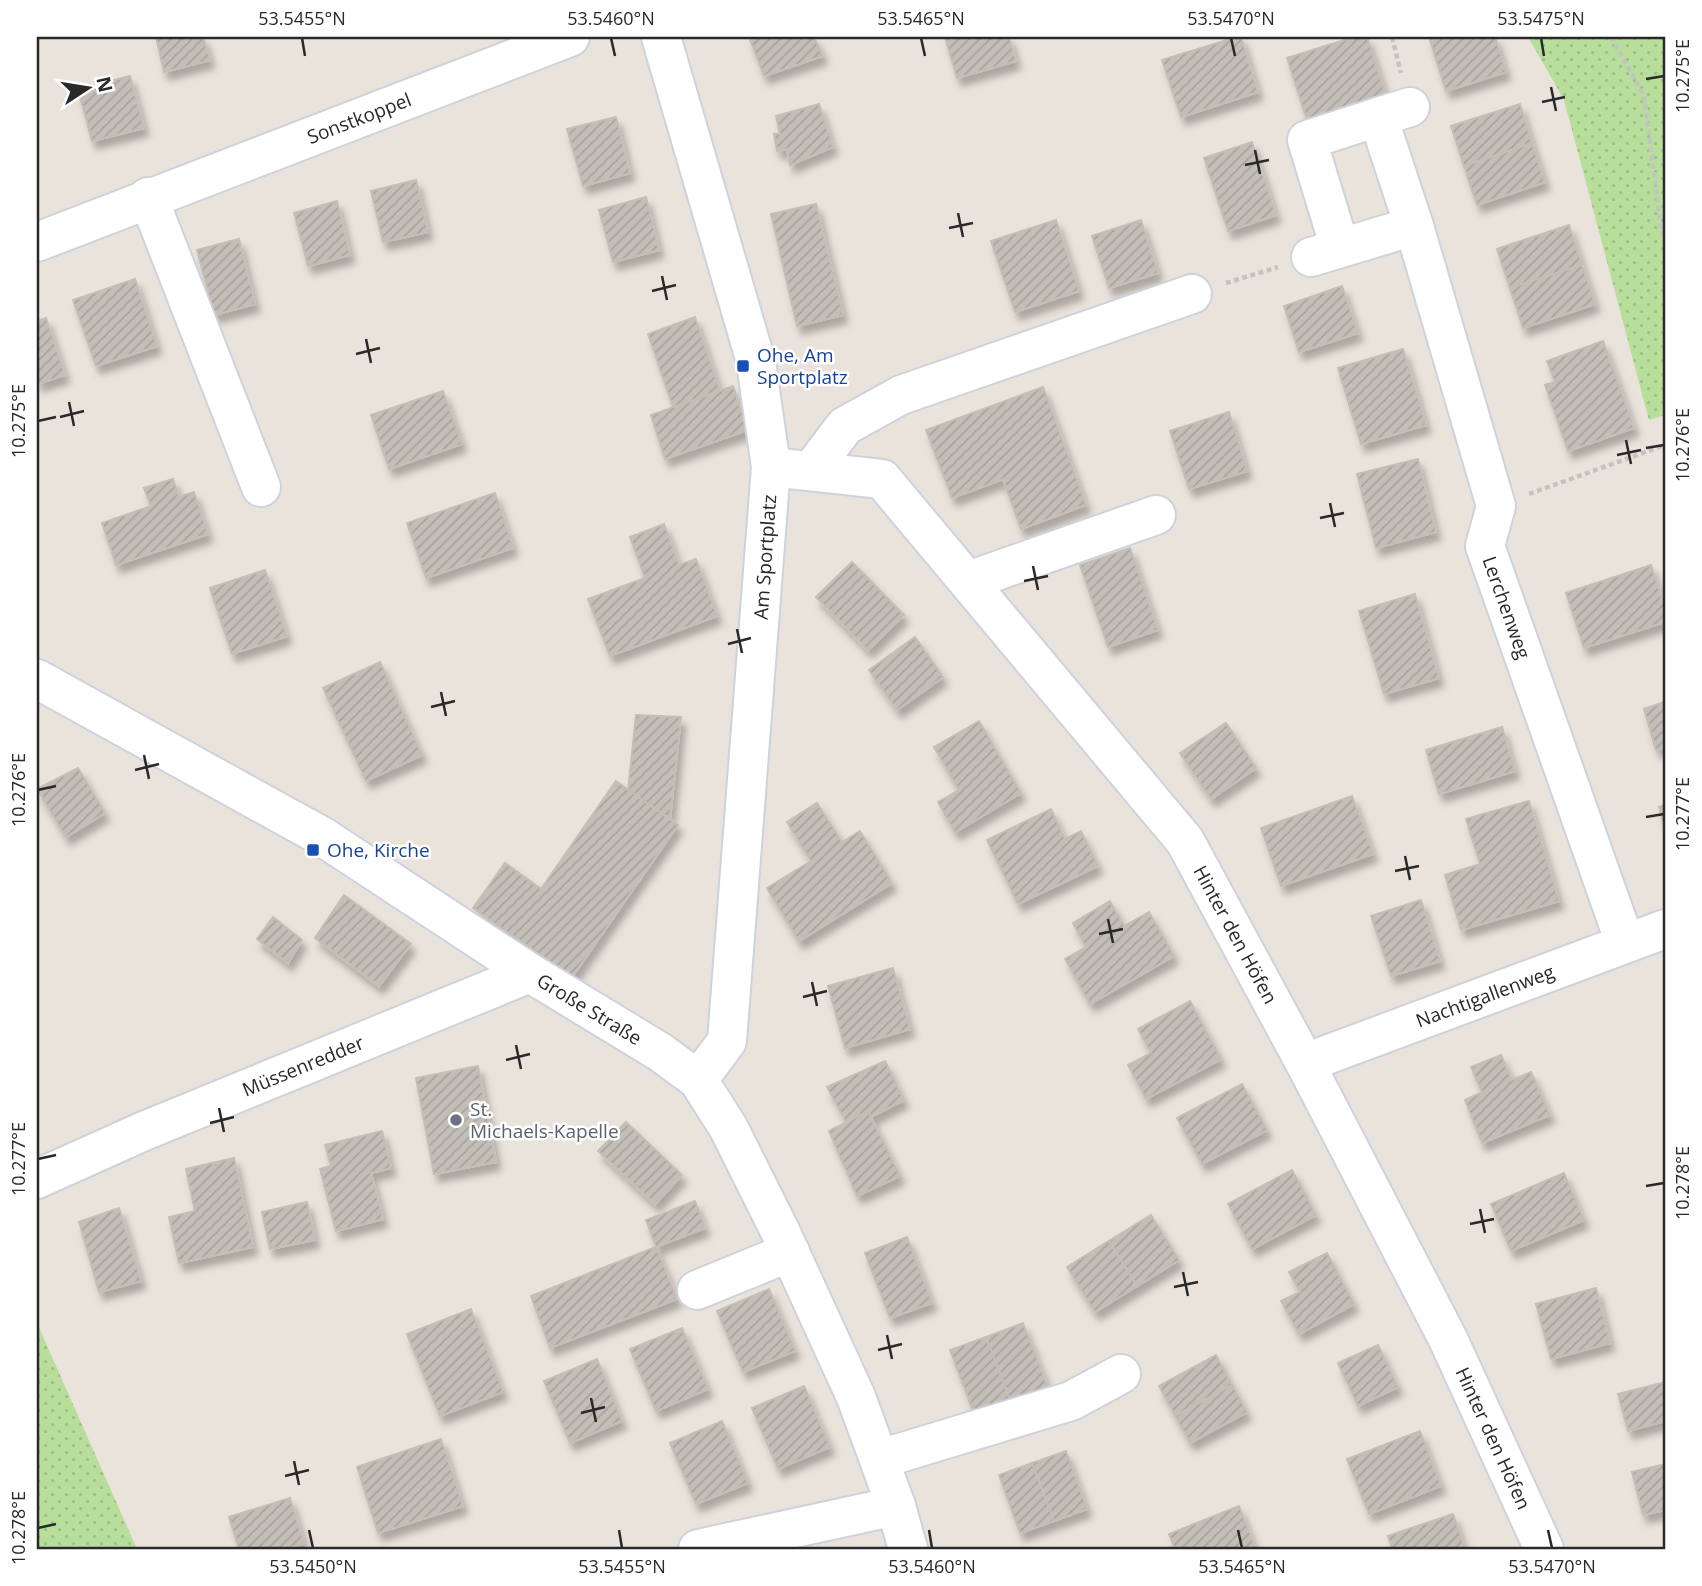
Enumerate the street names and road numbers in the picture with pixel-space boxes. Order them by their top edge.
street label: Sonstkoppel [303,86,415,150]
street label: Am Sportplatz [748,494,782,620]
street label: Lerchenweg [1477,553,1537,662]
street label: Hinter den Höfen [1188,861,1284,1008]
street label: Nachtigallenweg [1412,958,1558,1034]
street label: Große Straße [532,967,647,1051]
street label: Müssenredder [238,1029,368,1102]
street label: Hinter den Höfen [1450,1363,1537,1514]

